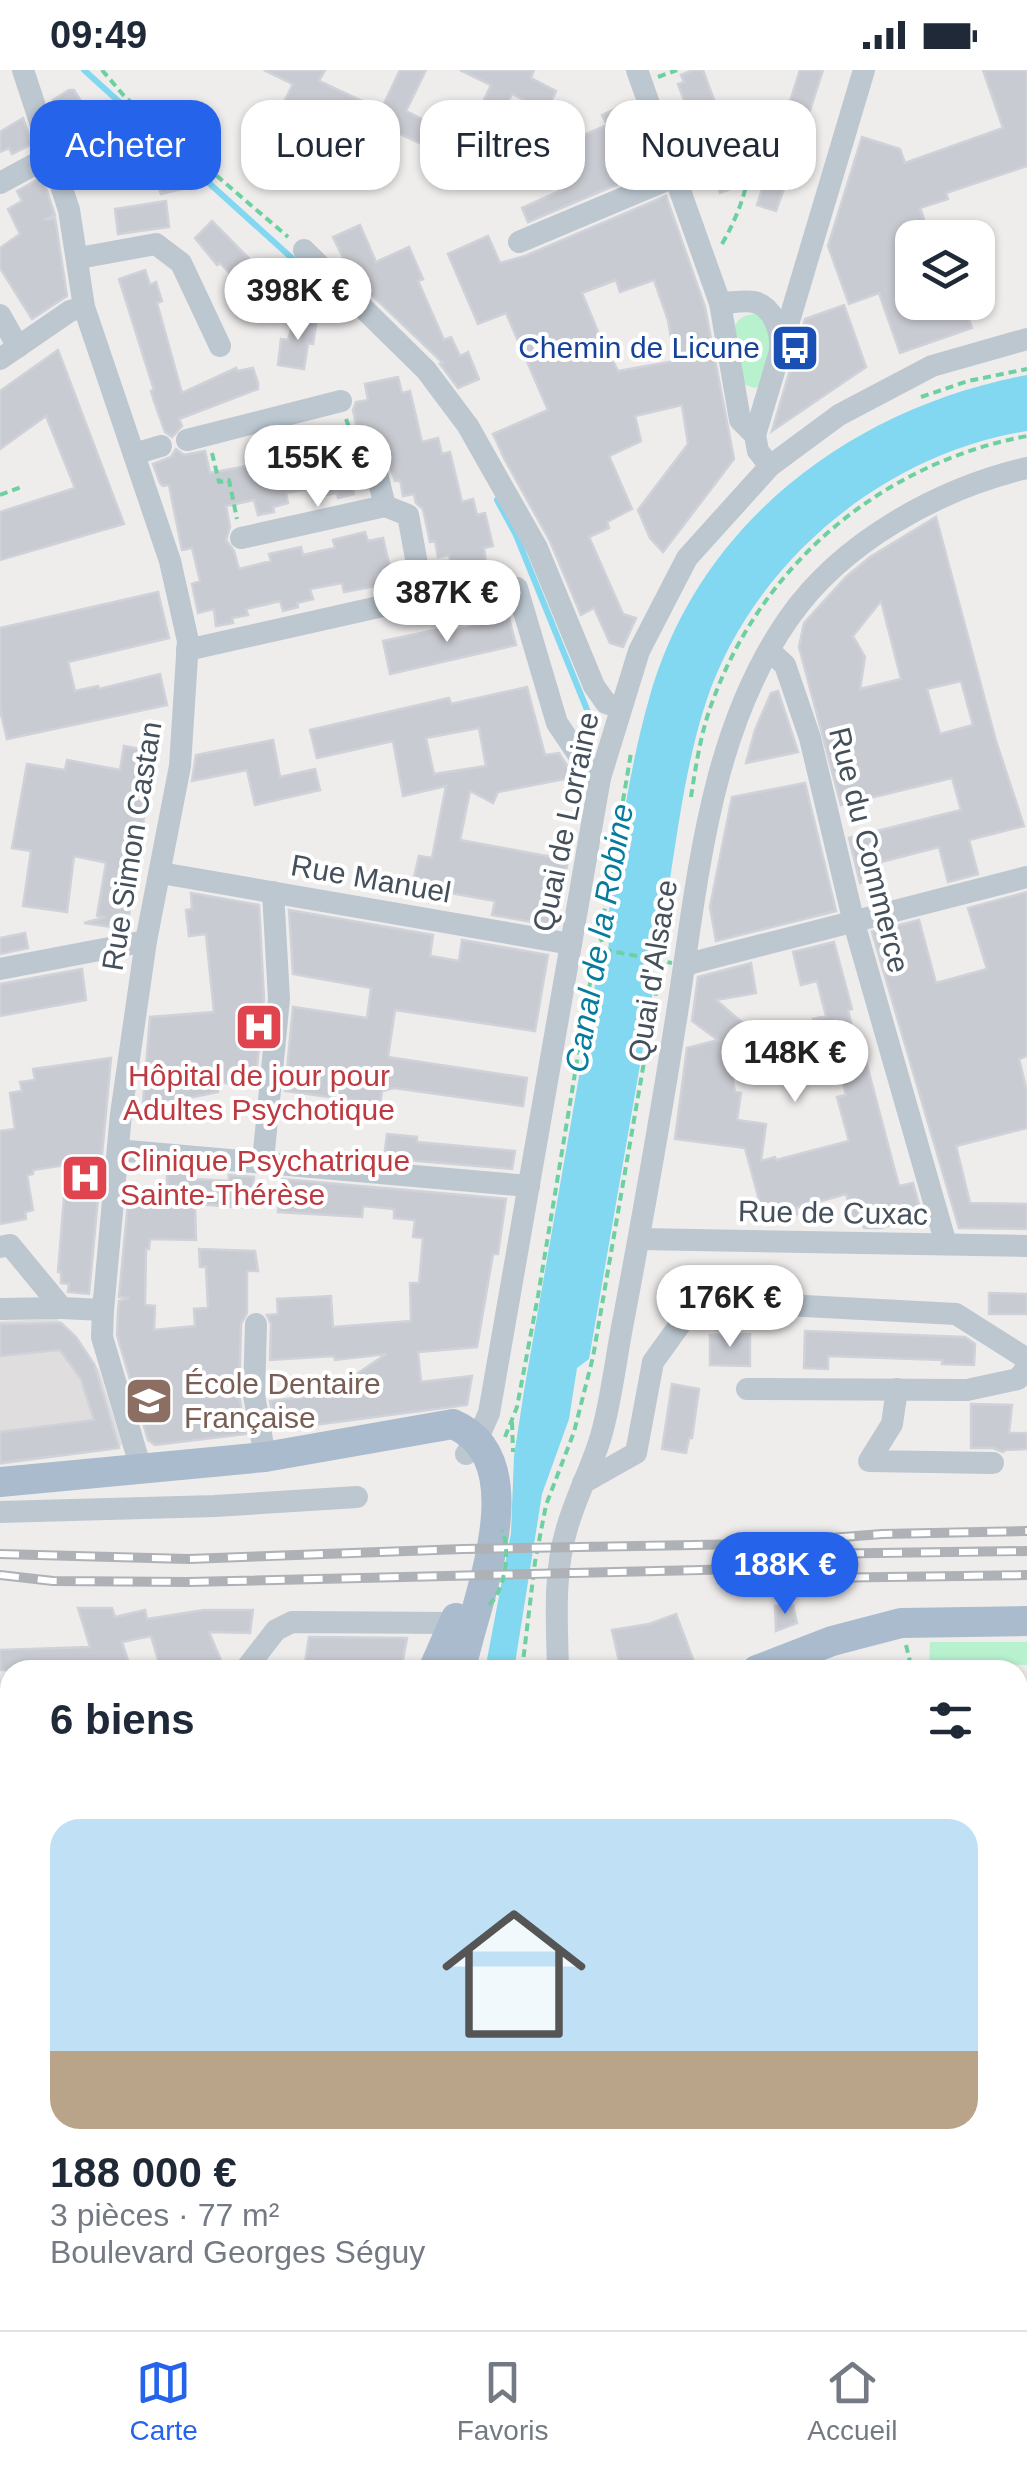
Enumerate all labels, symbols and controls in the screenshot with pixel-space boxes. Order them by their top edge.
text: 09:49 [50,14,147,56]
chip: Acheter [30,100,221,190]
chip: Louer [241,100,400,190]
chip: Filtres [420,100,585,190]
chip: Nouveau [605,100,816,190]
map controls [895,220,995,320]
button: layers [895,220,995,320]
pin: 398K € [217,258,379,343]
text: 398K € [246,272,350,308]
bus stop icon: Chemin de Licune [769,322,821,374]
place label: Chemin de Licune [518,331,760,364]
pin: 155K € [237,425,399,510]
text: 155K € [266,439,370,475]
pin: 387K € [366,560,528,645]
text: 387K € [395,574,499,610]
street label: Quai de Lorraine [526,709,605,935]
street label: Rue Simon Castan [96,719,167,973]
street label: Rue du Commerce [823,724,916,976]
water label: Canal de la Robine [558,801,640,1075]
street label: Rue Manuel [289,848,454,909]
street label: Quai d'Alsace [622,877,683,1064]
hospital icon: Hôpital de jour pour Adultes Psychotique [233,1001,285,1053]
pin: 148K € [714,1020,876,1105]
text: 148K € [743,1034,847,1070]
place label: Hôpital de jour pour Adultes Psychotique [123,1059,395,1126]
place label: Clinique Psychatrique Sainte-Thérèse [120,1144,410,1211]
hospital icon: Clinique Psychatrique Sainte-Thérèse [59,1152,111,1204]
street label: Rue de Cuxac [738,1194,928,1231]
pin: 176K € [649,1265,811,1350]
text: 176K € [678,1279,782,1315]
place label: École Dentaire Française [184,1367,381,1434]
school or university icon: École Dentaire Française [123,1375,175,1427]
pin: 188K € [704,1532,866,1617]
text: 188K € [733,1546,837,1582]
icon: filters [923,1693,978,1748]
text: 6 biens [50,1696,195,1743]
icon: home [424,1884,604,2064]
text: 188 000 € [50,2149,237,2196]
text: 3 pièces · 77 m² [50,2197,279,2233]
text: Boulevard Georges Séguy [50,2234,425,2270]
tab: Carte [129,2355,198,2447]
tab: Favoris [457,2355,548,2447]
tab: Accueil [807,2355,898,2447]

